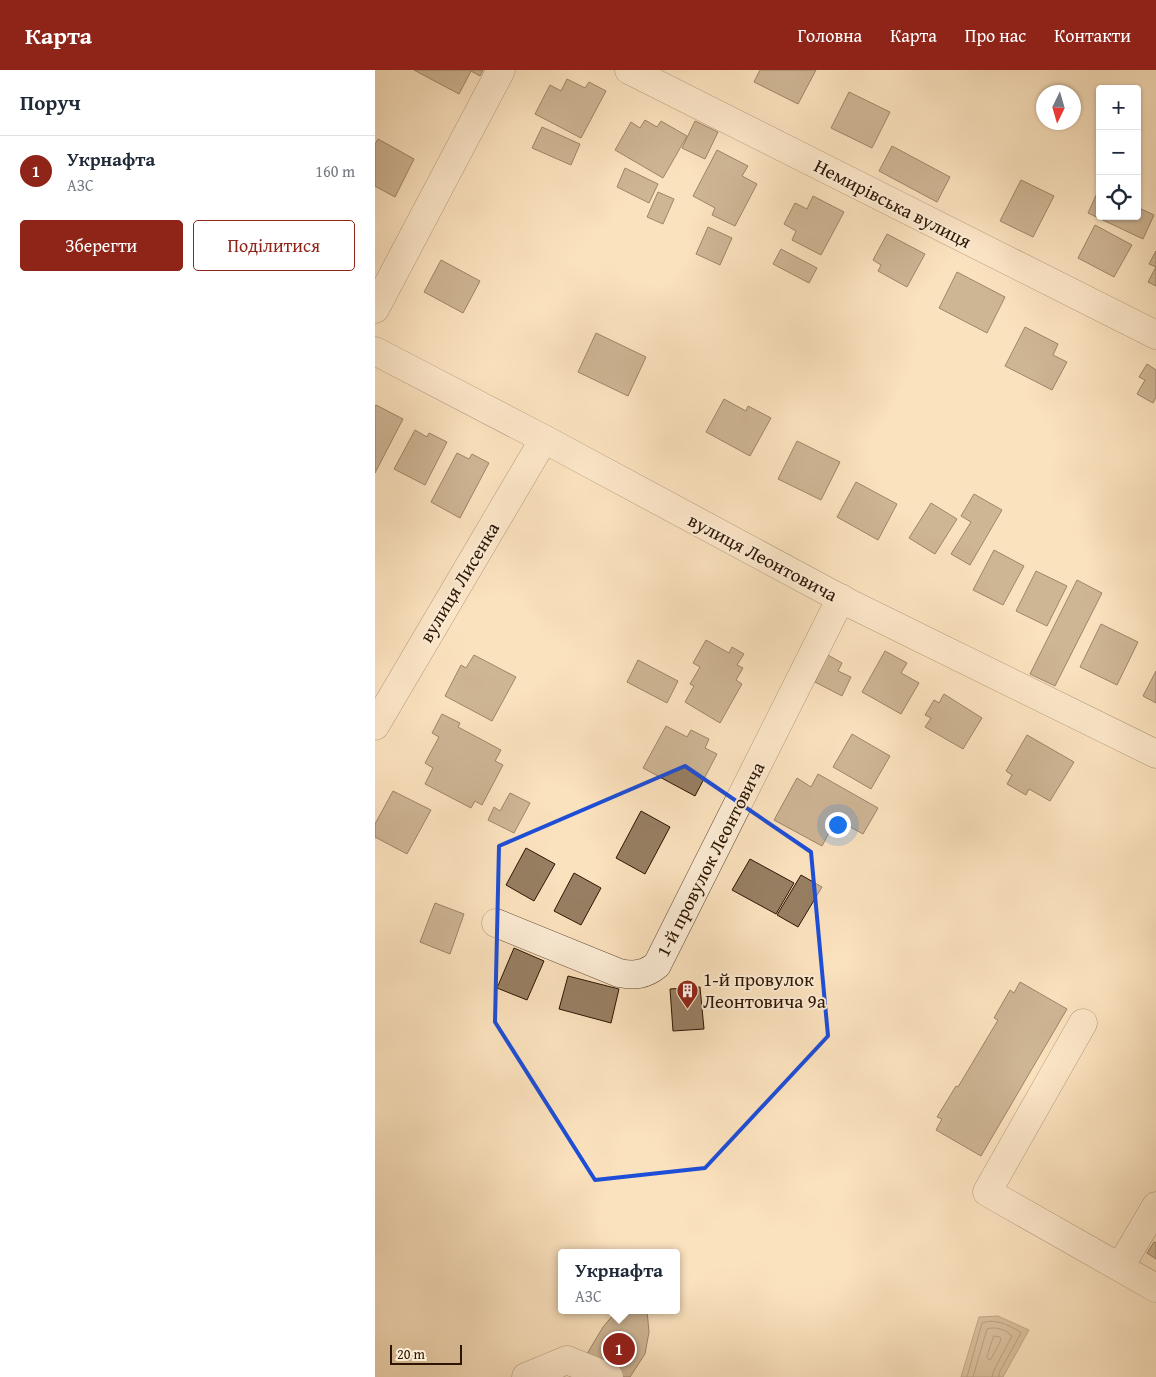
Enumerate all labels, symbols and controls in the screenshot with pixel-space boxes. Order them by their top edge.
text: Карта [25,18,92,53]
text: Головна [797,22,862,49]
text: Карта [890,22,937,49]
text: Про нас [965,22,1026,49]
text: Контакти [1054,22,1131,49]
north arrow [1036,85,1081,130]
map controls [1096,85,1141,220]
button: + [1096,85,1141,130]
text: Поруч [20,87,81,118]
button: − [1096,130,1141,175]
text: Укрнафта [67,145,155,173]
street label: Немирівська вулиця [810,151,977,255]
text: 1 [32,159,40,183]
text: 160 m [315,159,355,183]
text: АЗС [67,173,94,197]
button: locate [1096,175,1141,220]
button: Зберегти [20,220,183,271]
button: Поділитися [193,220,355,271]
street label: вулиця Леонтовича [683,506,843,608]
street label: вулиця Лисенка [412,516,506,648]
street label: 1-й провулок Леонтовича [649,757,771,961]
your location [825,812,851,838]
place label: 1-й провулок Леонтовича 9а [703,965,826,1015]
building icon: 1-й провулок Леонтовича 9а [675,978,699,1009]
popup [558,1249,680,1314]
text: Укрнафта [575,1256,663,1284]
text: АЗС [575,1284,602,1308]
pin: 1 [603,1330,635,1368]
scale bar [390,1342,463,1365]
text: 20 m [397,1344,425,1364]

